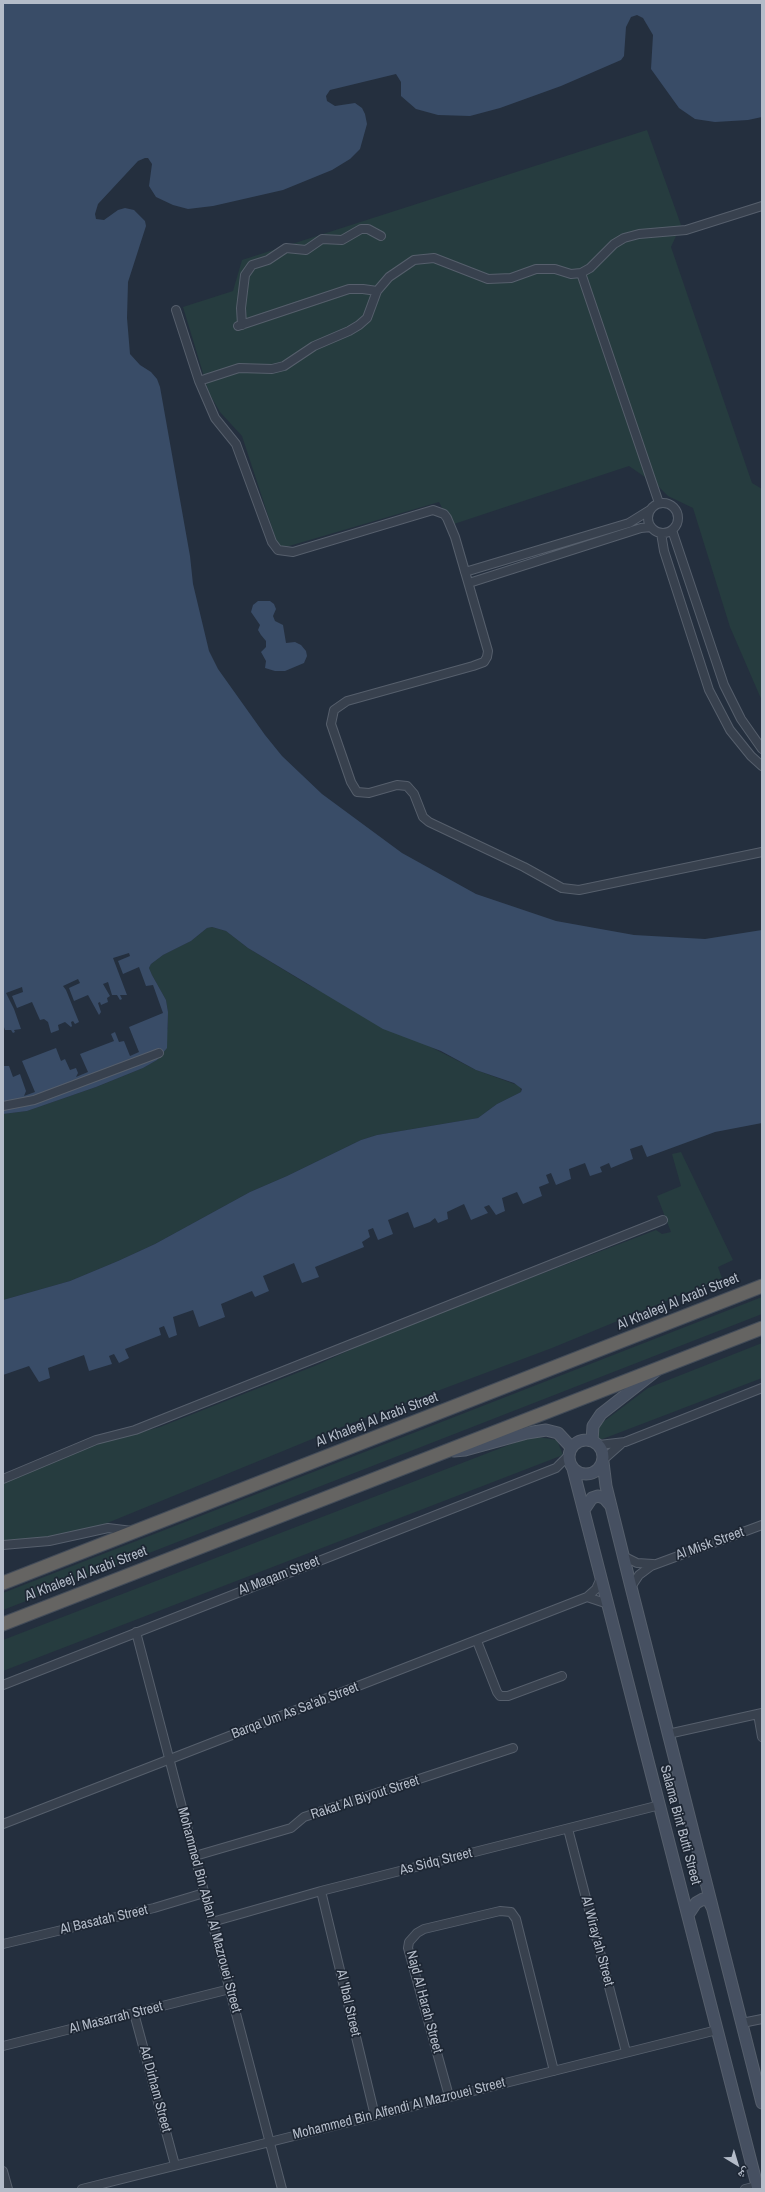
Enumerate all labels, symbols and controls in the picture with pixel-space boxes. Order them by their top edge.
street label: Al Khaleej Al Arabi Street [615,1270,741,1334]
street label: Al Khaleej Al Arabi Street [314,1389,440,1451]
street label: Al Misk Street [674,1524,746,1564]
street label: Al Khaleej Al Arabi Street [23,1543,149,1605]
street label: Al Maqam Street [236,1553,322,1599]
street label: Barqa Um As Sa'ab Street [229,1679,361,1743]
street label: Salama Bint Butti Street [656,1763,704,1887]
street label: Rakat Al Biyout Street [309,1773,421,1823]
street label: Mohammed Bin Ablan Al Mazrouei Street [173,1806,245,2014]
street label: As Sidq Street [398,1845,474,1879]
street label: Al Wiray'ah Street [577,1894,617,1988]
street label: Al Basatah Street [59,1902,149,1938]
street label: Najd Al Harah Street [402,1949,446,2055]
street label: Al 'Ibal Street [332,1968,364,2038]
street label: Al Masarrah Street [68,1998,164,2038]
street label: Ad Dirham Street [135,2044,175,2134]
street label: Mohammed Bin Alfendi Al Mazrouei Street [291,2074,507,2144]
north arrow [717,2144,757,2184]
text: ش [735,2164,753,2183]

